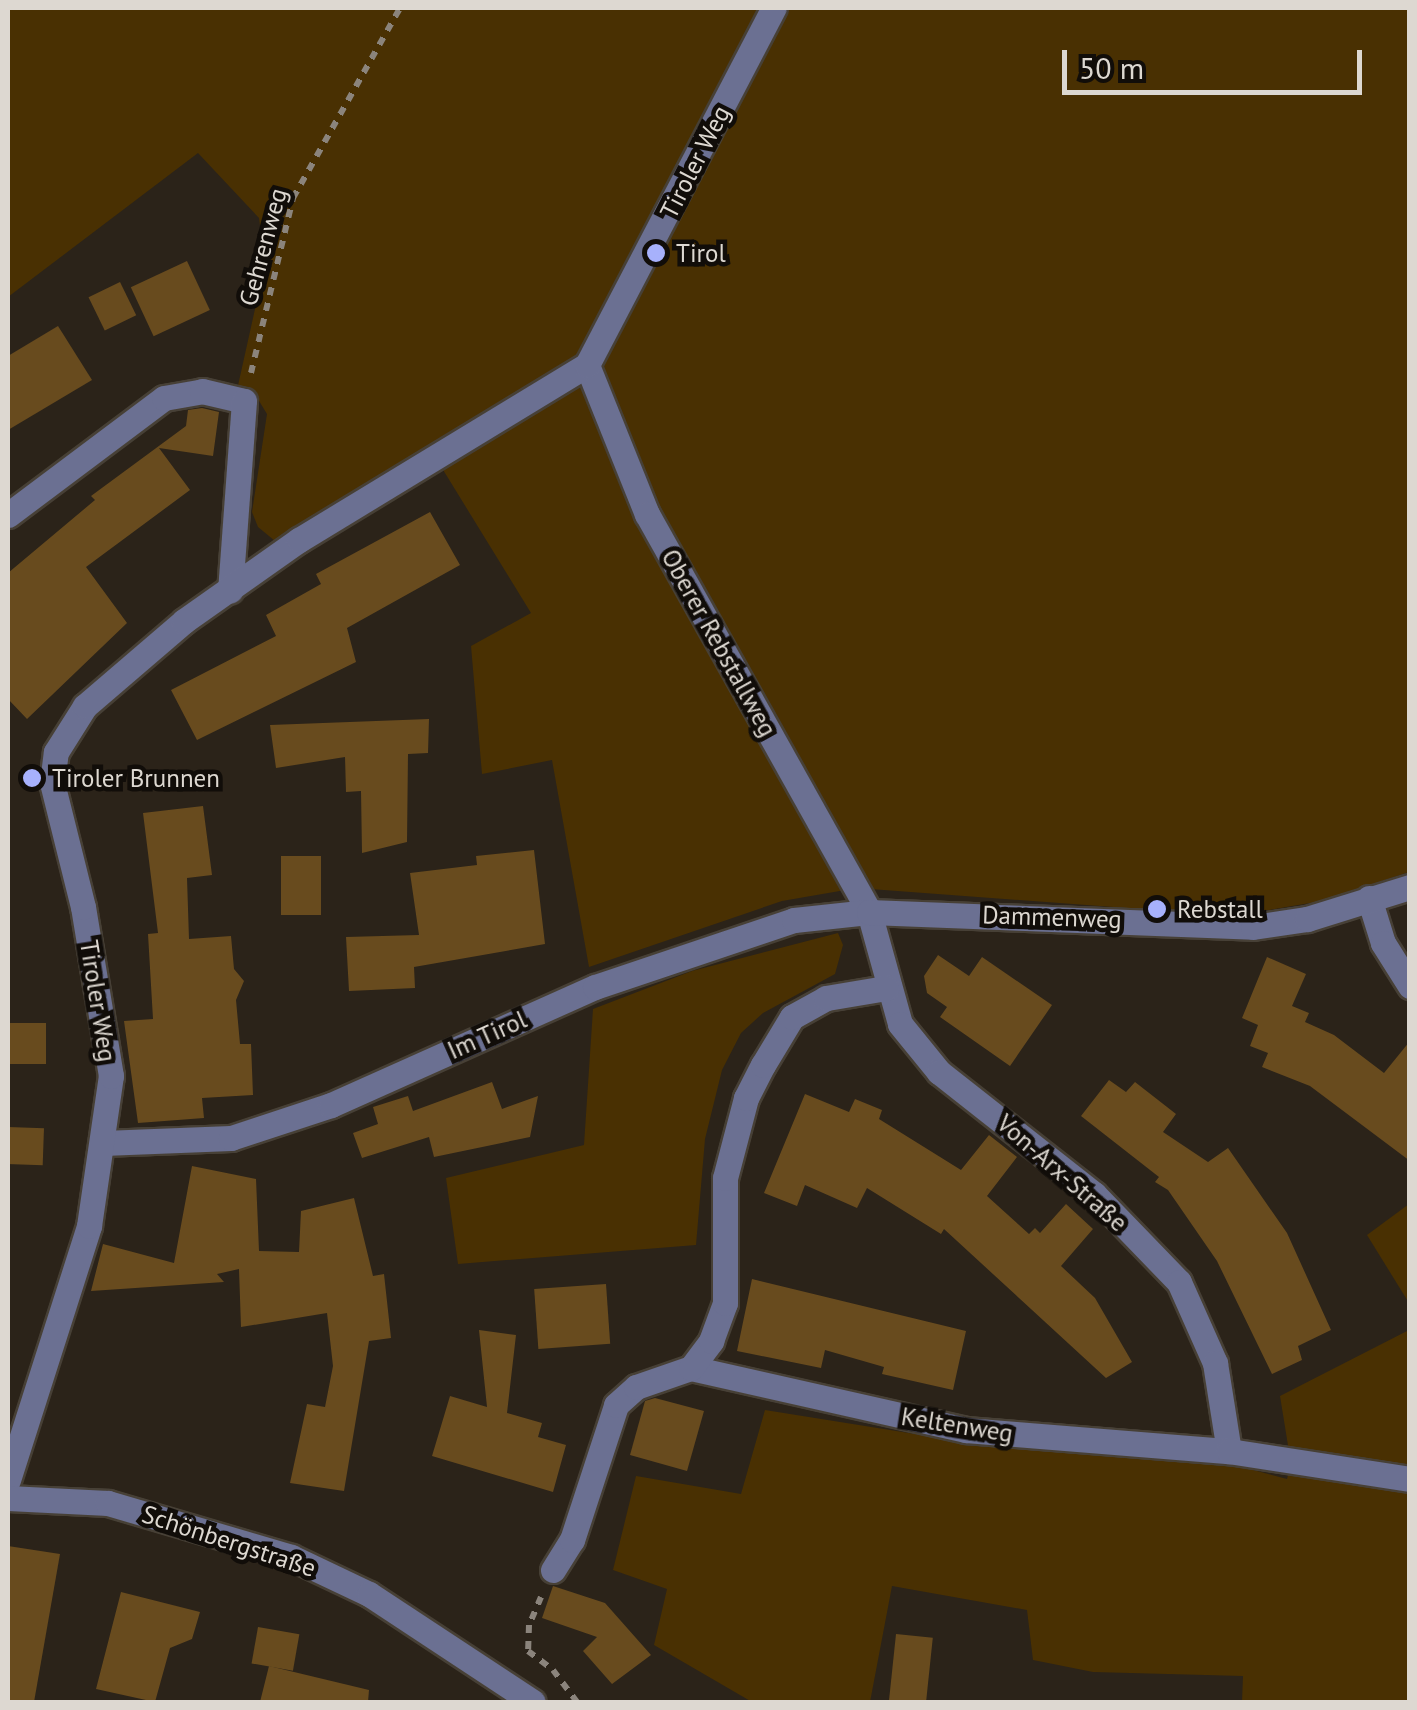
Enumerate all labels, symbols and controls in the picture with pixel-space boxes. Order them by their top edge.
scale bar [1067,30,1367,92]
text: 50 m [1079,48,1144,87]
street label: Tiroler Weg [654,100,736,224]
street label: Gehrenweg [233,185,293,309]
place label: Tirol [676,238,726,268]
marker: Tirol [645,242,667,264]
street label: Oberer Rebstallweg [655,544,783,742]
place label: Tiroler Brunnen [52,763,220,793]
marker: Tiroler Brunnen [21,767,43,789]
place label: Rebstall [1177,894,1263,924]
marker: Rebstall [1146,898,1168,920]
street label: Dammenweg [982,900,1122,934]
street label: Tiroler Weg [74,938,122,1064]
street label: Im Tirol [443,1004,531,1066]
street label: Von-Arx-Straße [991,1108,1133,1238]
street label: Keltenweg [899,1401,1015,1449]
street label: Schönbergstraße [138,1499,320,1583]

